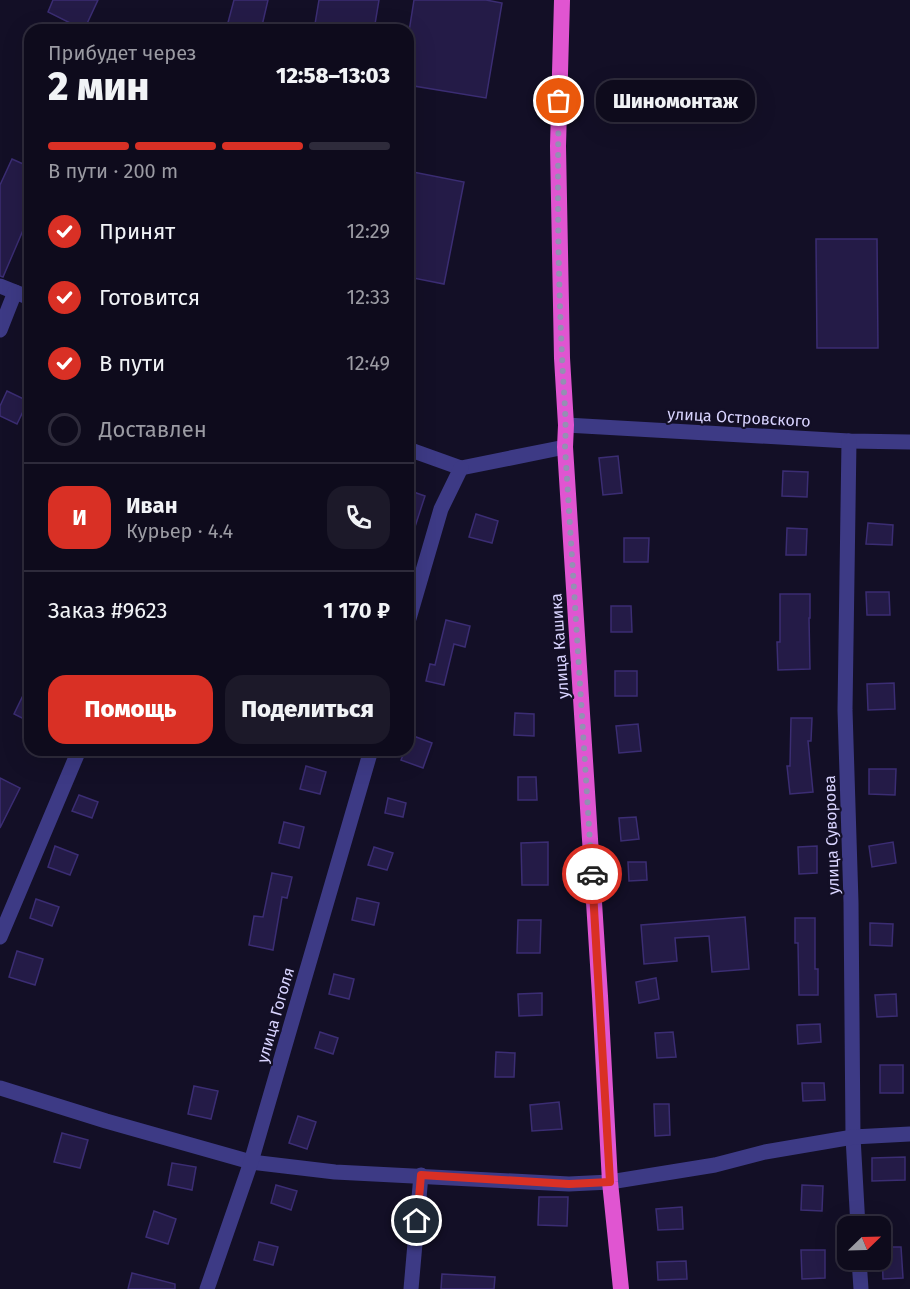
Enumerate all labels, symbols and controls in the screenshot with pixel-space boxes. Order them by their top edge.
text: Прибудет через [48,41,197,65]
text: 12:58–13:03 [276,62,390,89]
text: 2 мин [48,64,149,110]
pin [533,75,584,126]
callout: Шиномонтаж [595,80,754,122]
icon: bag [542,84,575,117]
text: Шиномонтаж [613,89,738,113]
text: В пути · 200 m [48,159,178,183]
icon: check [48,215,81,248]
text: Принят [99,218,175,245]
text: 12:29 [346,219,390,243]
icon: check [48,281,81,314]
text: Готовится [99,284,200,311]
text: 12:33 [347,285,390,309]
icon: check [48,347,81,380]
text: В пути [99,350,165,377]
text: 12:49 [346,351,390,375]
street label: улица Островского [667,404,811,431]
text: Доставлен [99,416,207,443]
button: phone [327,486,390,549]
text: Иван [126,492,178,519]
text: И [72,504,87,531]
text: Курьер · 4.4 [126,519,233,543]
street label: улица Кашика [546,592,573,699]
text: Заказ #9623 [48,597,167,624]
text: 1 170 ₽ [323,597,390,624]
button: Помощь [48,675,213,744]
button: Поделиться [225,675,390,744]
street label: улица Суворова [820,775,843,895]
courier [562,844,622,904]
icon: car [576,858,609,891]
street label: улица Гоголя [253,965,298,1065]
pin [391,1195,442,1246]
icon: home [400,1204,433,1237]
north arrow [837,1216,891,1270]
map controls [837,1216,891,1270]

